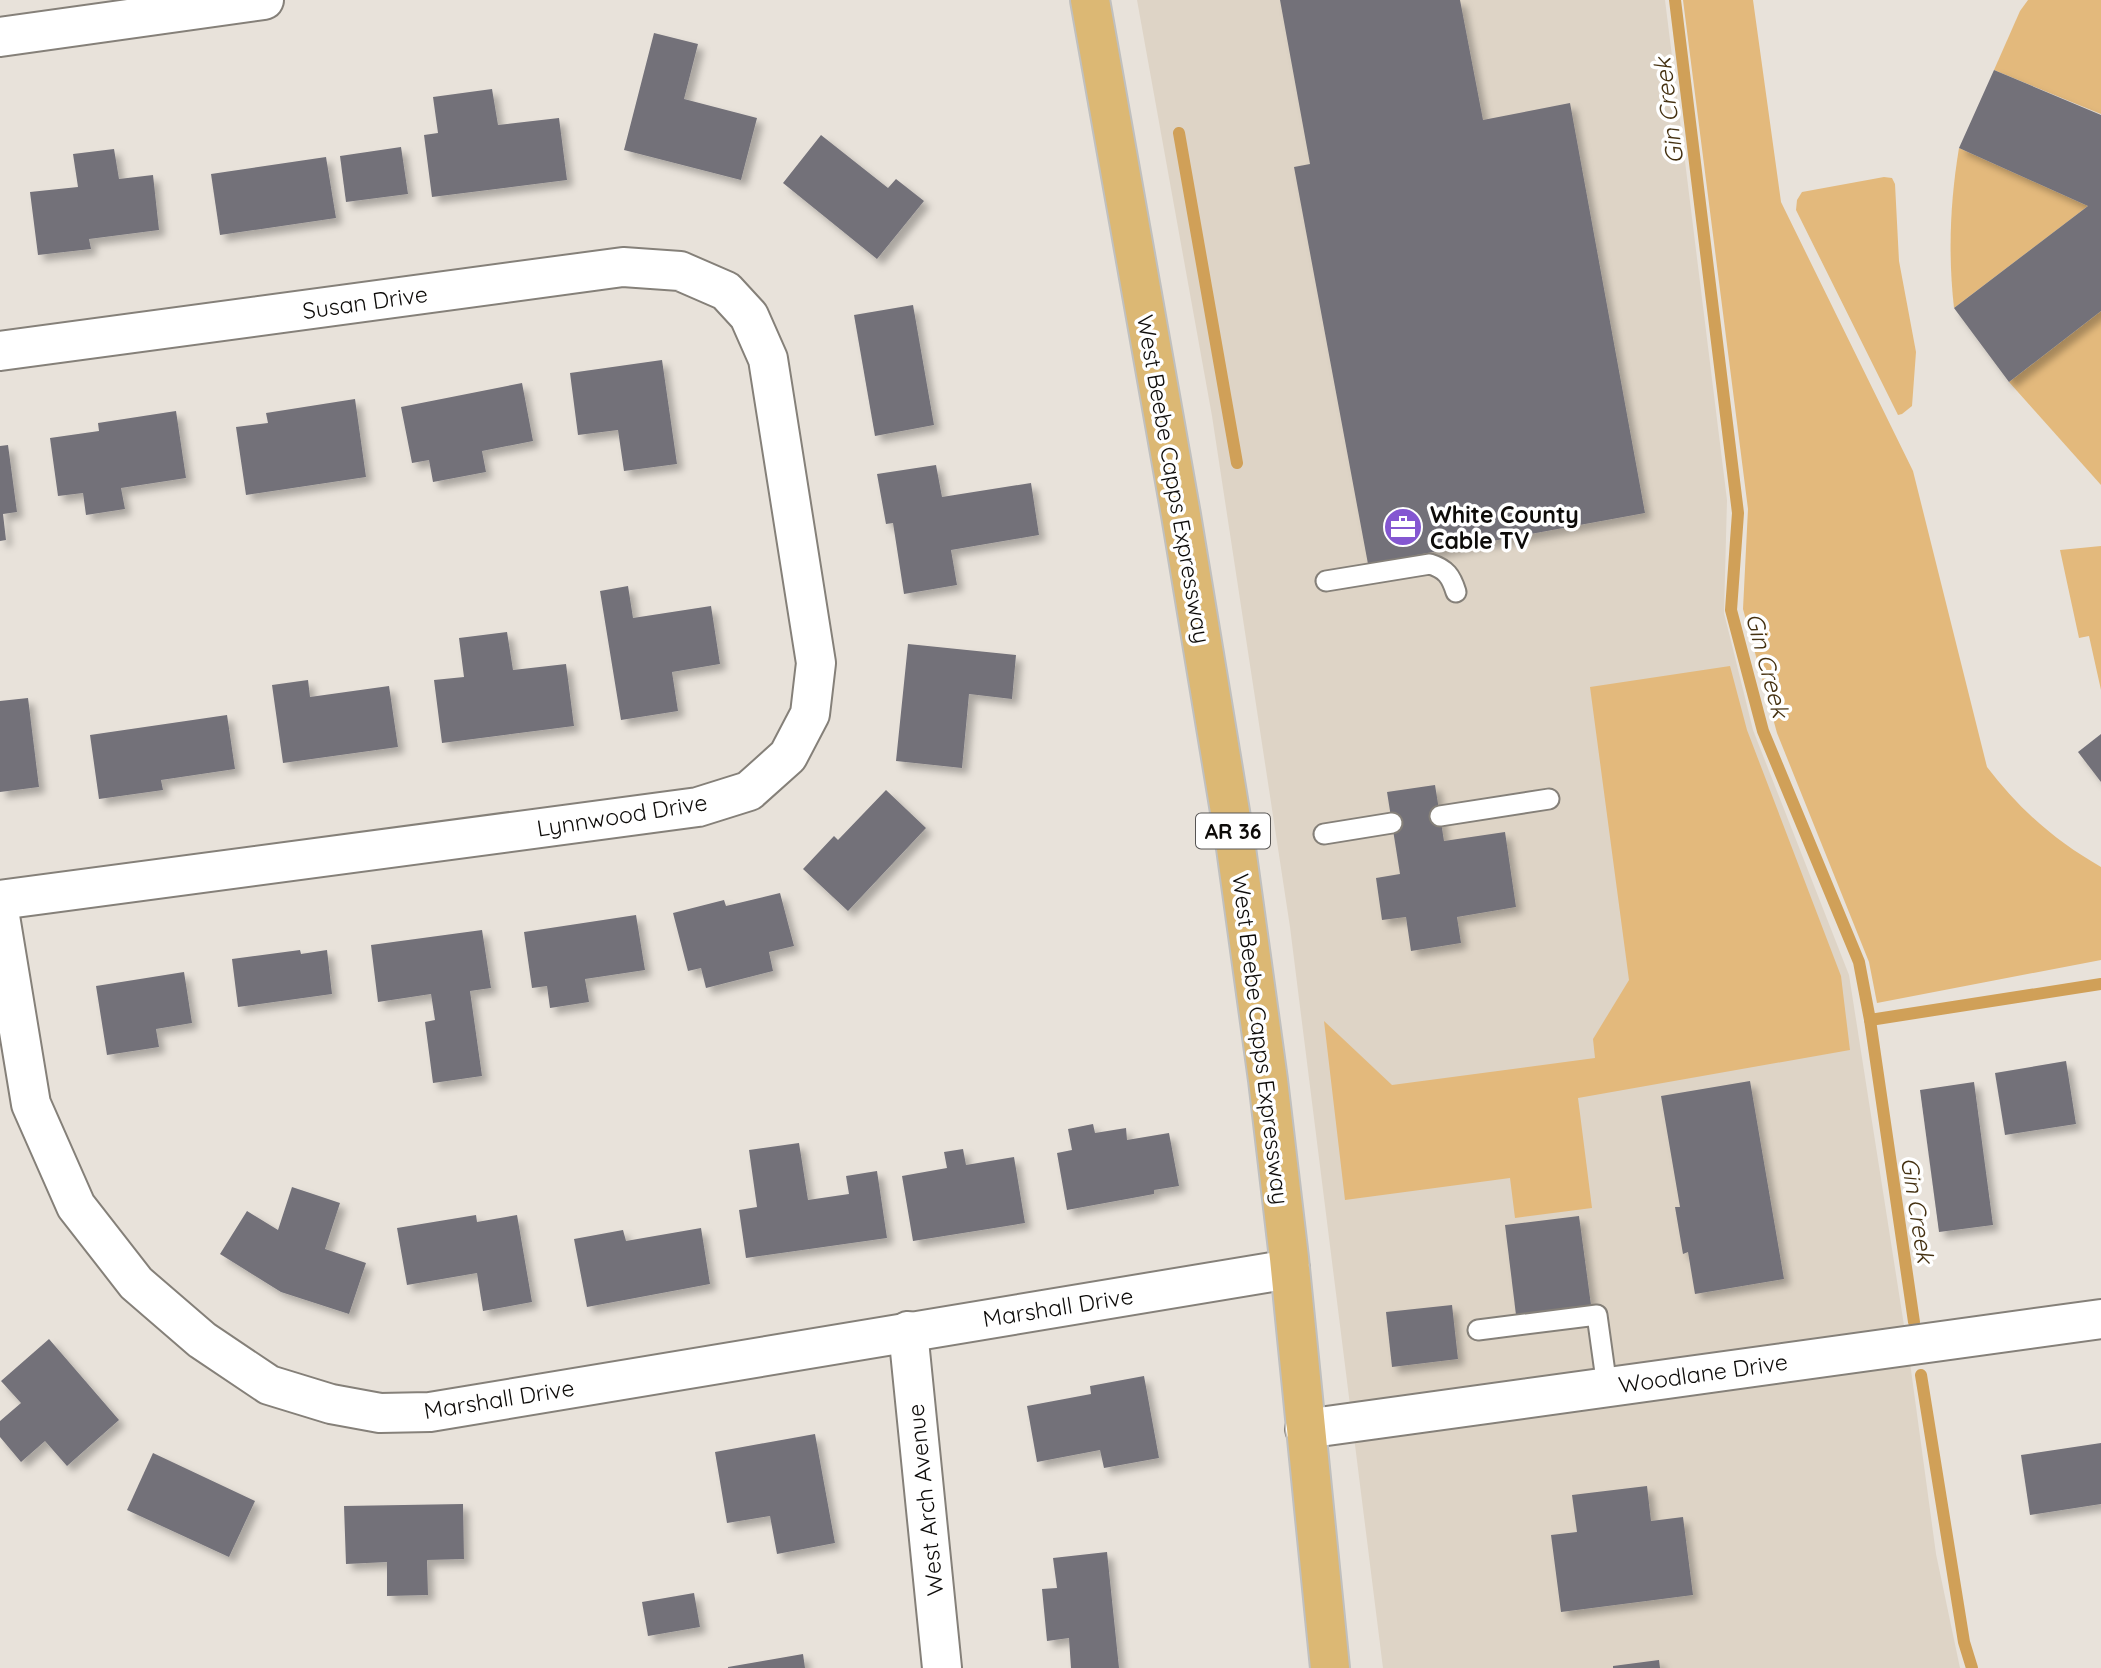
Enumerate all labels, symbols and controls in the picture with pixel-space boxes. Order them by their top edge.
water label: Gin Creek [1646,54,1689,166]
street label: Susan Drive [301,279,429,325]
street label: West Beebe Capps Expressway [1131,312,1217,646]
place label: White County Cable TV [1430,500,1579,555]
office icon: White County Cable TV [1382,506,1424,548]
water label: Gin Creek [1740,610,1797,722]
street label: Lynnwood Drive [535,787,709,843]
road number: AR 36 [1196,814,1270,848]
street label: West Beebe Capps Expressway [1226,872,1296,1206]
water label: Gin Creek [1895,1155,1941,1267]
street label: Marshall Drive [981,1281,1135,1333]
street label: Woodlane Drive [1616,1347,1790,1399]
street label: Marshall Drive [422,1373,576,1425]
street label: West Arch Avenue [900,1403,950,1597]

